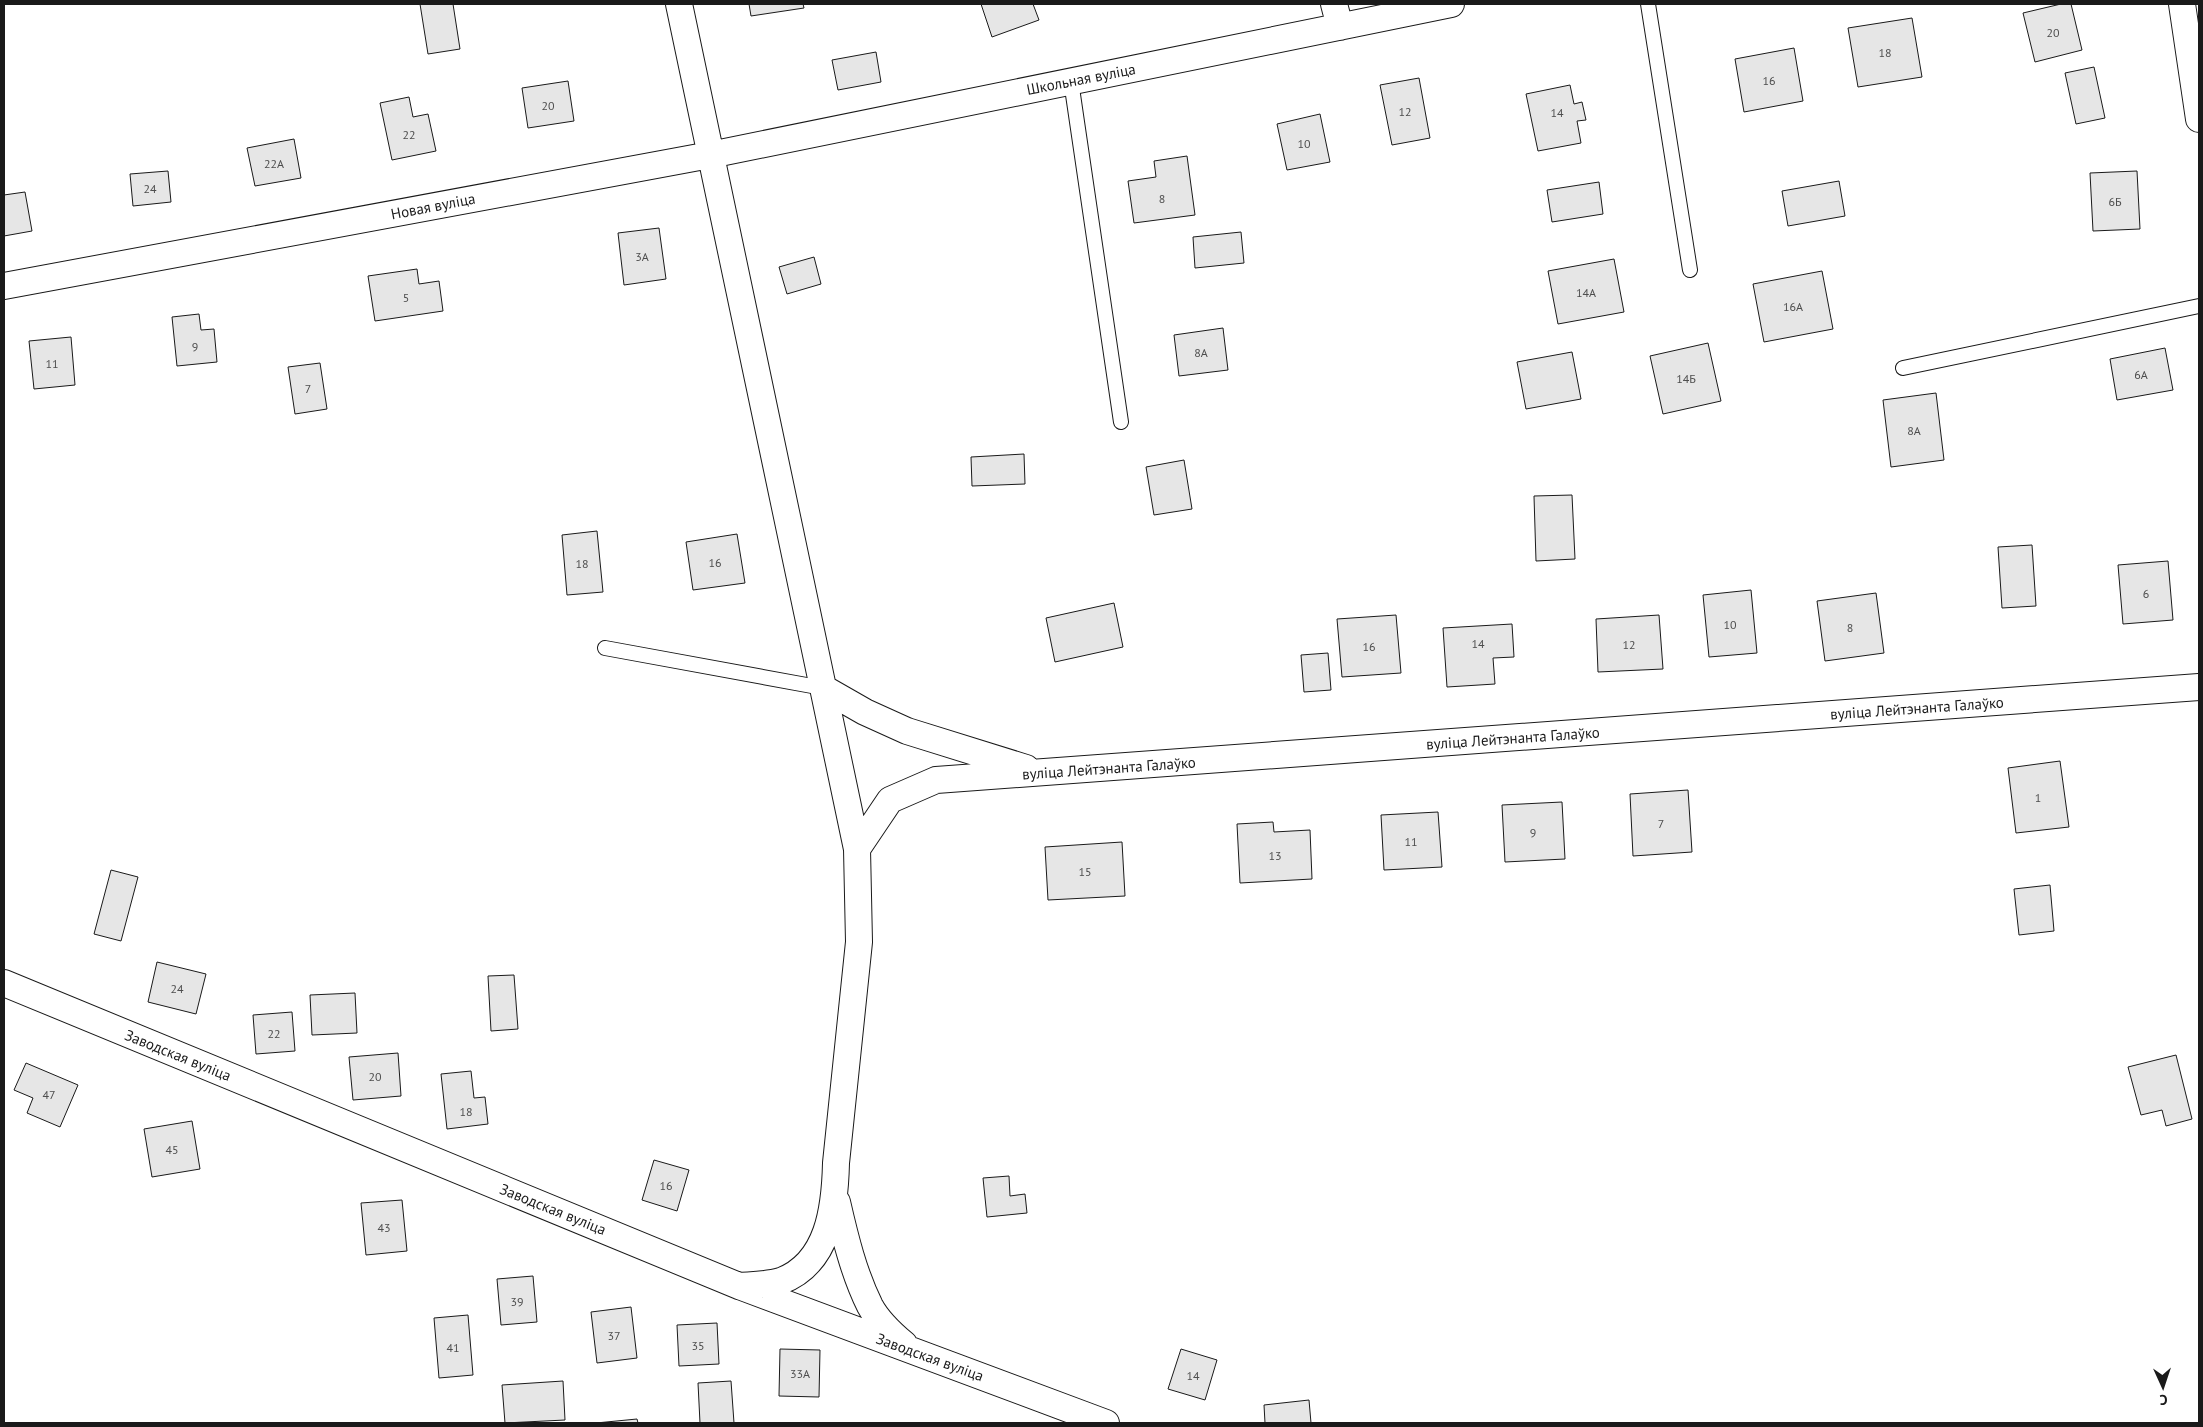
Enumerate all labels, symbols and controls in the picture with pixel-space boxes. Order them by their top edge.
house number: 20 [2046,25,2060,40]
house number: 18 [1878,45,1892,60]
street label: Школьная вуліца [1025,59,1137,99]
house number: 16 [1762,73,1776,88]
house number: 20 [541,98,555,113]
house number: 12 [1398,104,1412,119]
house number: 14 [1550,105,1564,120]
house number: 22 [402,127,416,142]
house number: 10 [1297,136,1311,151]
house number: 22А [264,156,284,171]
house number: 24 [143,181,157,196]
street label: Новая вуліца [389,189,477,223]
house number: 8 [1159,191,1165,206]
house number: 6Б [2108,194,2122,209]
house number: 3А [635,249,649,264]
house number: 14А [1576,285,1596,300]
house number: 5 [403,290,409,305]
house number: 16А [1783,299,1803,314]
house number: 9 [192,339,198,354]
house number: 8А [1194,345,1208,360]
house number: 11 [45,356,59,371]
house number: 6А [2134,367,2148,382]
house number: 14Б [1676,371,1696,386]
house number: 7 [305,381,311,396]
house number: 8А [1907,423,1921,438]
house number: 16 [708,555,722,570]
house number: 18 [575,556,589,571]
house number: 6 [2143,586,2149,601]
house number: 10 [1723,617,1737,632]
house number: 8 [1847,620,1853,635]
house number: 14 [1471,636,1485,651]
house number: 12 [1622,637,1636,652]
house number: 16 [1362,639,1376,654]
street label: вуліца Лейтэнанта Галаўко [1830,692,2004,724]
street label: вуліца Лейтэнанта Галаўко [1426,722,1600,754]
street label: вуліца Лейтэнанта Галаўко [1022,752,1196,784]
house number: 1 [2035,790,2041,805]
house number: 7 [1658,816,1664,831]
house number: 9 [1530,825,1536,840]
house number: 11 [1404,834,1418,849]
house number: 13 [1268,848,1282,863]
house number: 15 [1078,864,1092,879]
house number: 24 [170,981,184,996]
street label: Заводская вуліца [122,1025,234,1085]
house number: 22 [267,1026,281,1041]
house number: 20 [368,1069,382,1084]
house number: 47 [42,1087,56,1102]
house number: 18 [459,1104,473,1119]
house number: 45 [165,1142,179,1157]
house number: 16 [659,1178,673,1193]
street label: Заводская вуліца [497,1179,609,1239]
house number: 43 [377,1220,391,1235]
house number: 39 [510,1294,524,1309]
house number: 37 [607,1328,621,1343]
street label: Заводская вуліца [874,1329,986,1385]
house number: 35 [691,1338,705,1353]
house number: 41 [446,1340,460,1355]
north arrow [2138,1362,2188,1412]
house number: 33А [790,1366,810,1381]
house number: 14 [1186,1368,1200,1383]
text: С [2159,1391,2168,1409]

